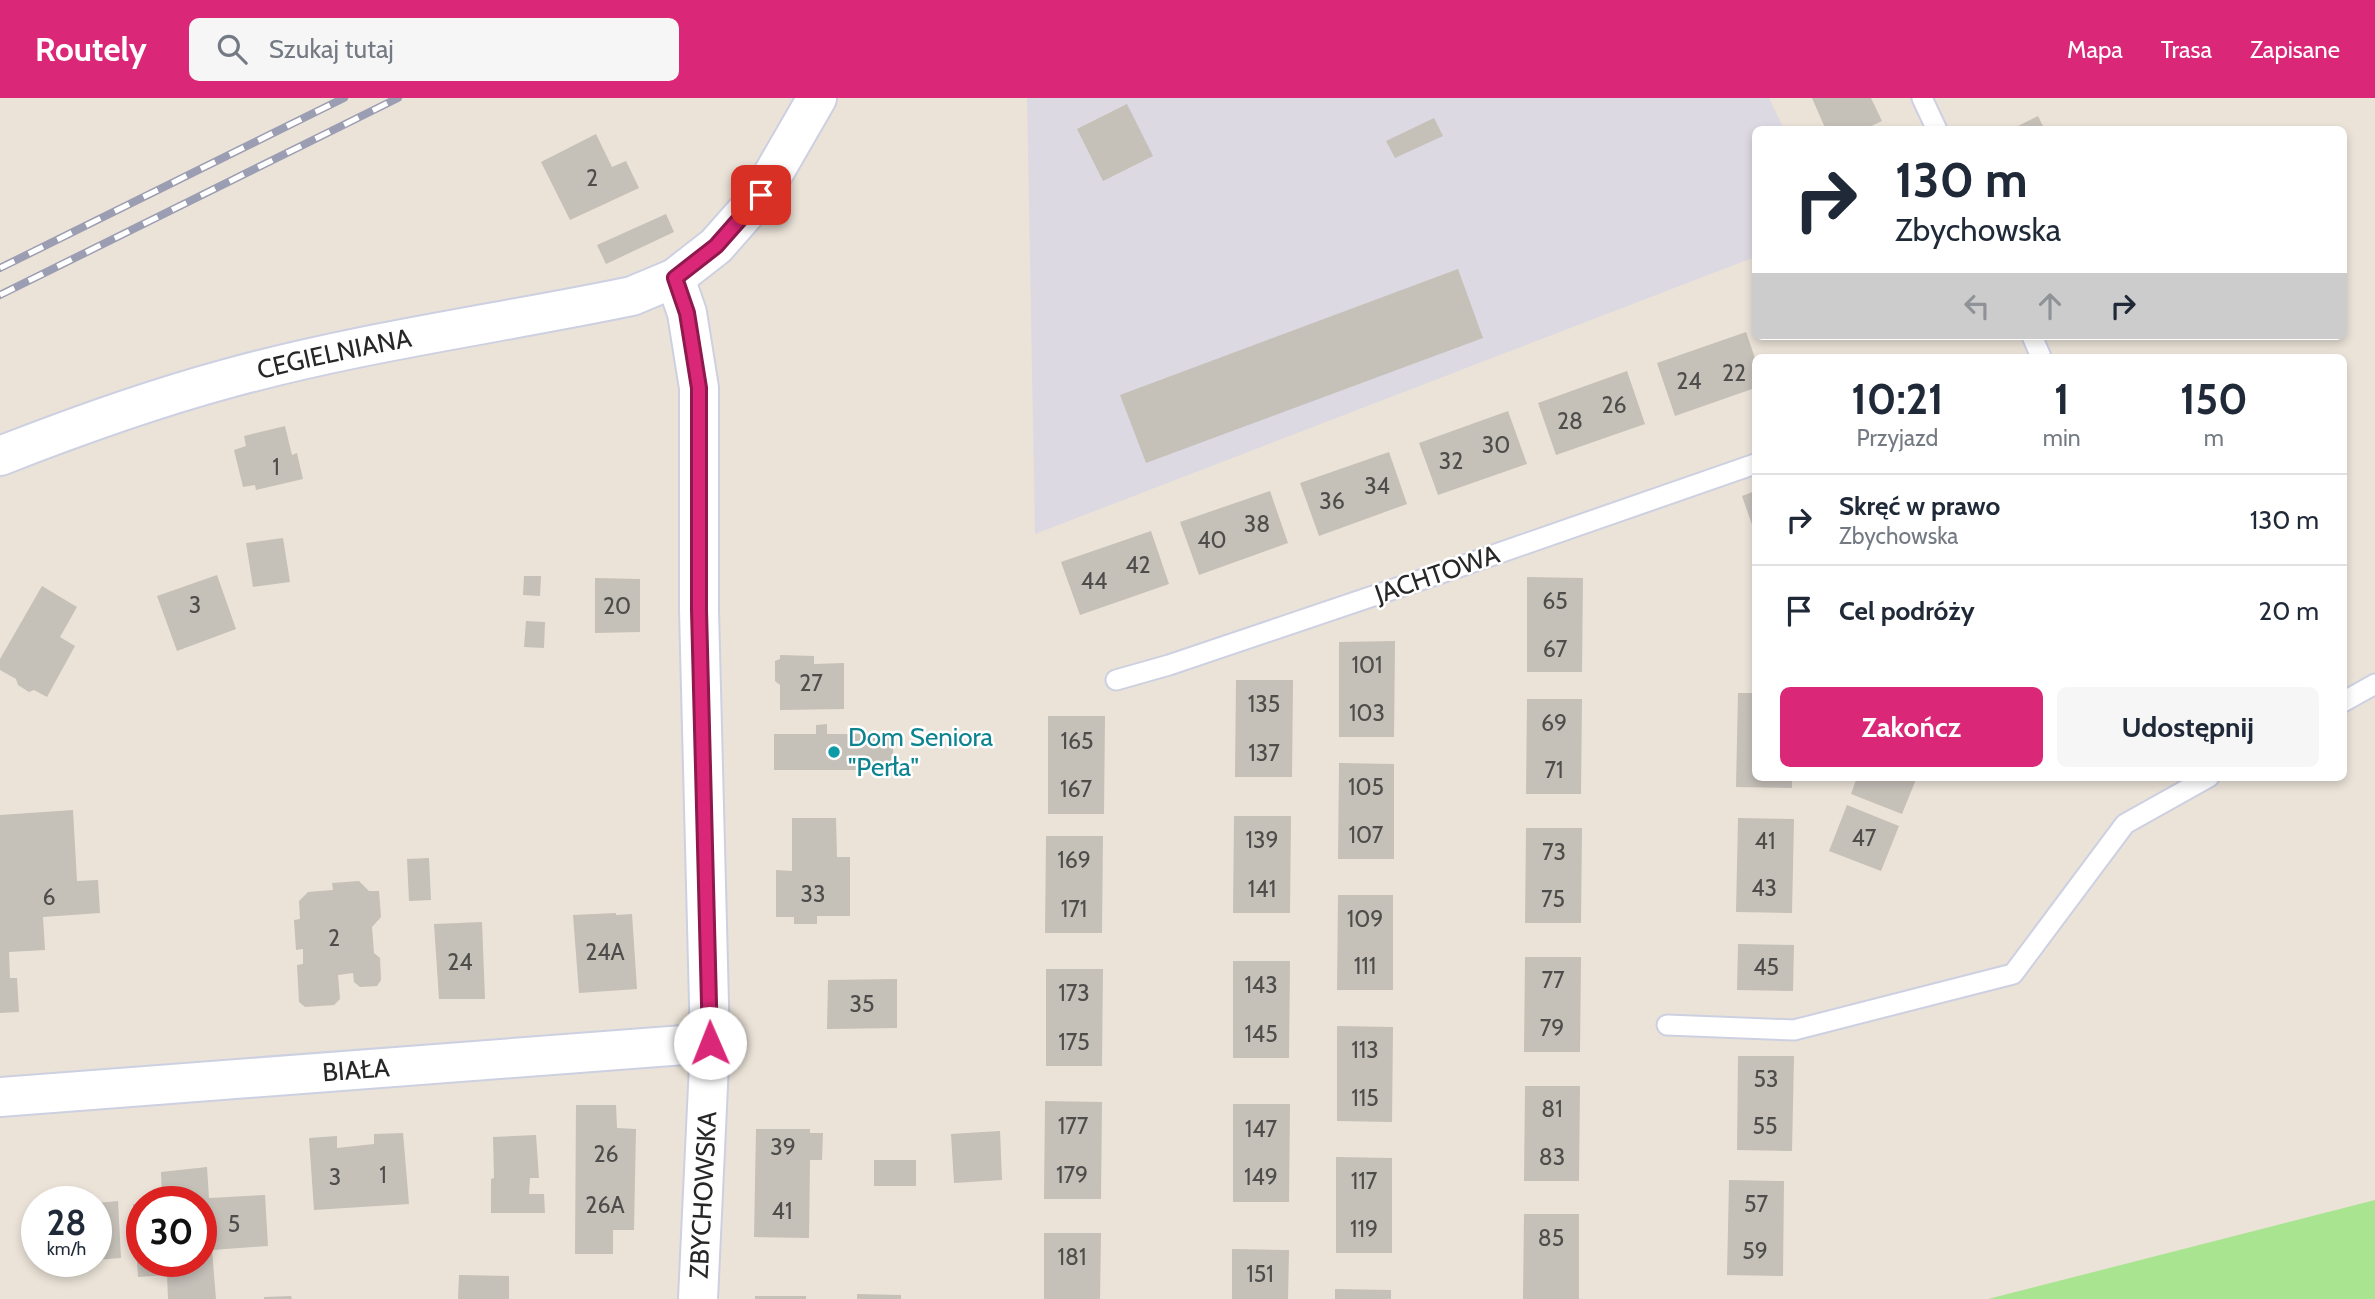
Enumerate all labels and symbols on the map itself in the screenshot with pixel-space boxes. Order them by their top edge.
house number: 2 [586,164,598,192]
pin [731,165,791,225]
street label: CEGIELNIANA [254,322,414,386]
house number: 22 [1722,359,1746,387]
house number: 24 [1676,367,1702,395]
house number: 26 [1601,391,1627,419]
house number: 28 [1557,407,1583,435]
house number: 30 [1482,431,1510,459]
house number: 32 [1439,447,1463,475]
house number: 1 [272,453,280,481]
house number: 34 [1364,472,1390,500]
house number: 36 [1319,487,1345,515]
house number: 38 [1244,510,1270,538]
house number: 40 [1197,526,1227,554]
street label: JACHTOWA [1370,538,1503,611]
house number: 42 [1125,551,1151,579]
house number: 44 [1081,567,1107,595]
house number: 65 [1542,587,1568,615]
house number: 3 [189,591,201,619]
house number: 20 [603,592,631,620]
house number: 67 [1543,635,1568,663]
house number: 101 [1351,651,1383,679]
house number: 27 [799,669,823,697]
house number: 135 [1248,690,1280,718]
house number: 103 [1349,699,1385,727]
house number: 69 [1541,709,1567,737]
place label: Dom Seniora "Perła" [848,721,994,783]
house number: 165 [1060,727,1094,755]
house number: 137 [1248,739,1280,767]
marker: Dom Seniora "Perła" [826,744,842,760]
house number: 71 [1544,756,1564,784]
house number: 105 [1348,773,1384,801]
house number: 167 [1060,775,1092,803]
house number: 107 [1349,821,1384,849]
house number: 47 [1852,824,1877,852]
house number: 139 [1245,826,1279,854]
house number: 41 [1755,827,1775,855]
house number: 73 [1542,838,1566,866]
house number: 169 [1057,846,1091,874]
house number: 43 [1751,874,1777,902]
house number: 141 [1248,875,1276,903]
house number: 33 [801,880,825,908]
house number: 6 [42,883,56,911]
house number: 75 [1541,885,1565,913]
house number: 171 [1061,895,1087,923]
house number: 109 [1347,905,1383,933]
house number: 2 [328,924,340,952]
house number: 24A [585,938,625,966]
house number: 24 [447,948,473,976]
house number: 111 [1354,952,1376,980]
house number: 45 [1753,953,1779,981]
house number: 77 [1541,966,1565,994]
house number: 143 [1244,971,1278,999]
house number: 173 [1058,979,1090,1007]
house number: 35 [850,990,874,1018]
position arrow [673,1006,747,1080]
house number: 79 [1540,1014,1564,1042]
house number: 145 [1244,1020,1278,1048]
house number: 175 [1058,1028,1090,1056]
house number: 113 [1351,1036,1379,1064]
street label: BIAŁA [321,1051,391,1088]
house number: 53 [1754,1065,1778,1093]
house number: 115 [1351,1084,1379,1112]
house number: 81 [1541,1095,1563,1123]
street label: ZBYCHOWSKA [683,1110,723,1280]
house number: 177 [1058,1112,1089,1140]
house number: 55 [1753,1112,1777,1140]
house number: 147 [1245,1115,1278,1143]
house number: 39 [770,1133,796,1161]
house number: 26 [593,1140,619,1168]
house number: 83 [1539,1143,1565,1171]
house number: 1 [379,1161,387,1189]
house number: 179 [1056,1161,1088,1189]
house number: 3 [329,1163,341,1191]
house number: 149 [1244,1163,1278,1191]
house number: 117 [1351,1167,1378,1195]
speed limit sign: 30 [126,1186,217,1277]
house number: 57 [1744,1190,1768,1218]
house number: 26A [585,1191,625,1219]
house number: 41 [772,1197,792,1225]
house number: 5 [228,1210,240,1238]
house number: 119 [1350,1215,1378,1243]
house number: 85 [1538,1224,1564,1252]
house number: 59 [1742,1237,1768,1265]
house number: 181 [1058,1243,1086,1271]
house number: 151 [1246,1260,1274,1288]

